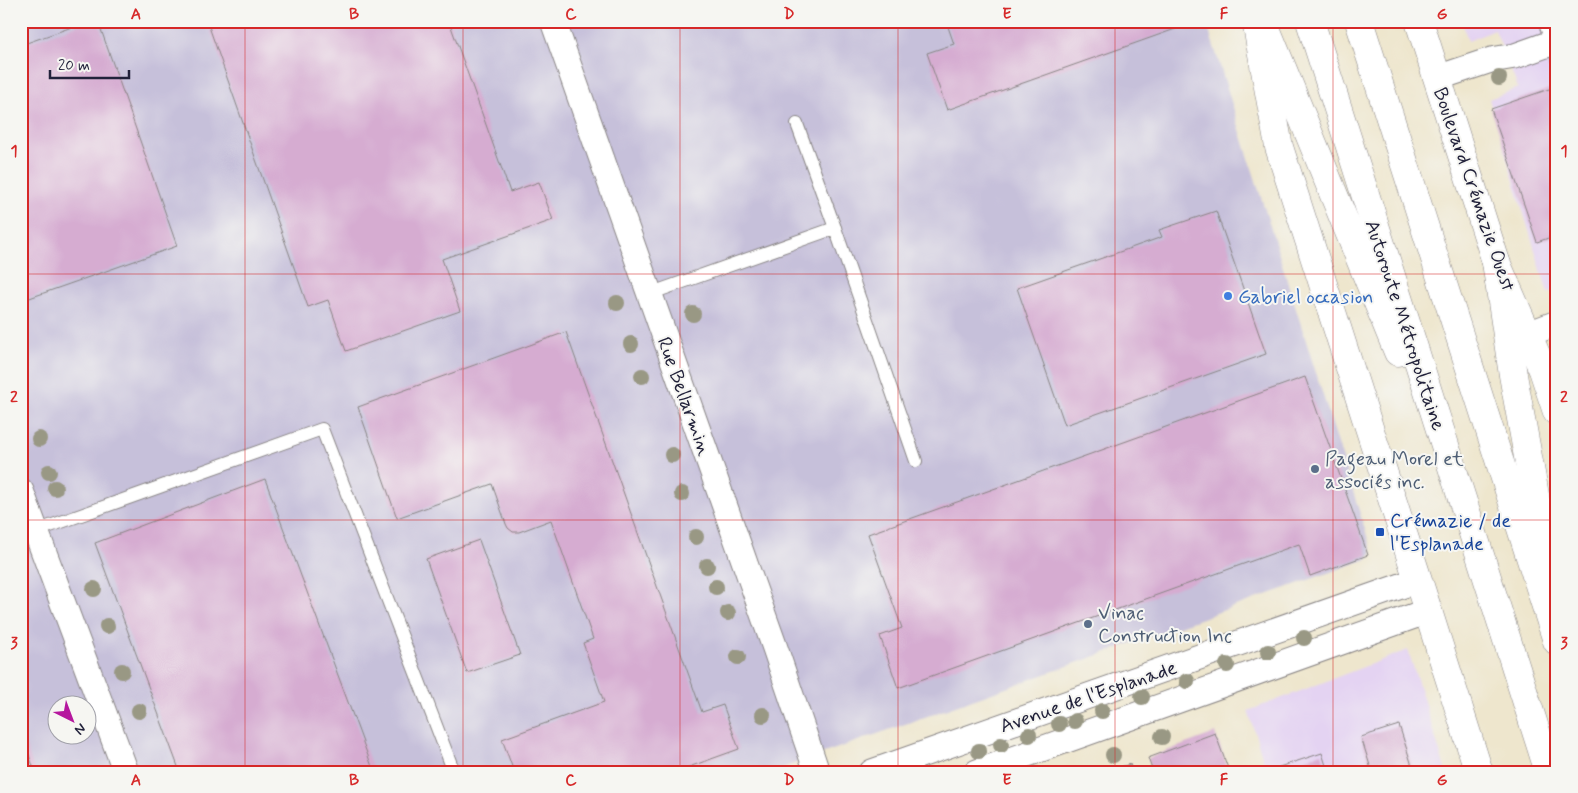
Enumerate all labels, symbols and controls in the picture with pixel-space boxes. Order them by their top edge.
text: A [131,4,141,25]
text: B [349,4,359,25]
text: C [565,4,577,25]
text: D [783,4,795,25]
text: E [1002,4,1012,25]
text: F [1220,4,1229,25]
text: G [1437,4,1448,25]
scale bar [50,48,129,80]
text: 20 m [58,56,90,76]
street label: Boulevard Crémazie Ouest [1426,84,1521,295]
text: 1 [10,141,18,162]
text: 1 [1560,141,1568,162]
street label: Autoroute Métropolitaine [1358,217,1451,434]
place label: Gabriel occasion [1238,284,1374,311]
marker: Gabriel occasion [1222,290,1234,302]
street label: Rue Bellarmin [650,333,718,460]
text: 2 [10,387,18,408]
text: 2 [1560,387,1568,408]
place label: Pageau Morel et associés inc. [1325,446,1464,496]
marker: Pageau Morel et associés inc. [1309,463,1321,475]
place label: Crémazie / de l'Esplanade [1390,508,1511,558]
marker: Crémazie / de l'Esplanade [1374,526,1386,538]
place label: Vinac Construction Inc [1098,600,1232,650]
marker: Vinac Construction Inc [1082,618,1094,630]
text: 3 [10,633,18,654]
text: 3 [1560,633,1568,654]
street label: Avenue de l'Esplanade [996,654,1181,740]
north arrow [48,696,98,746]
text: N [71,719,90,739]
text: A [131,770,141,791]
text: B [349,770,359,791]
text: C [565,770,577,791]
text: D [783,770,795,791]
text: E [1002,770,1012,791]
text: F [1220,770,1229,791]
text: G [1437,770,1448,791]

